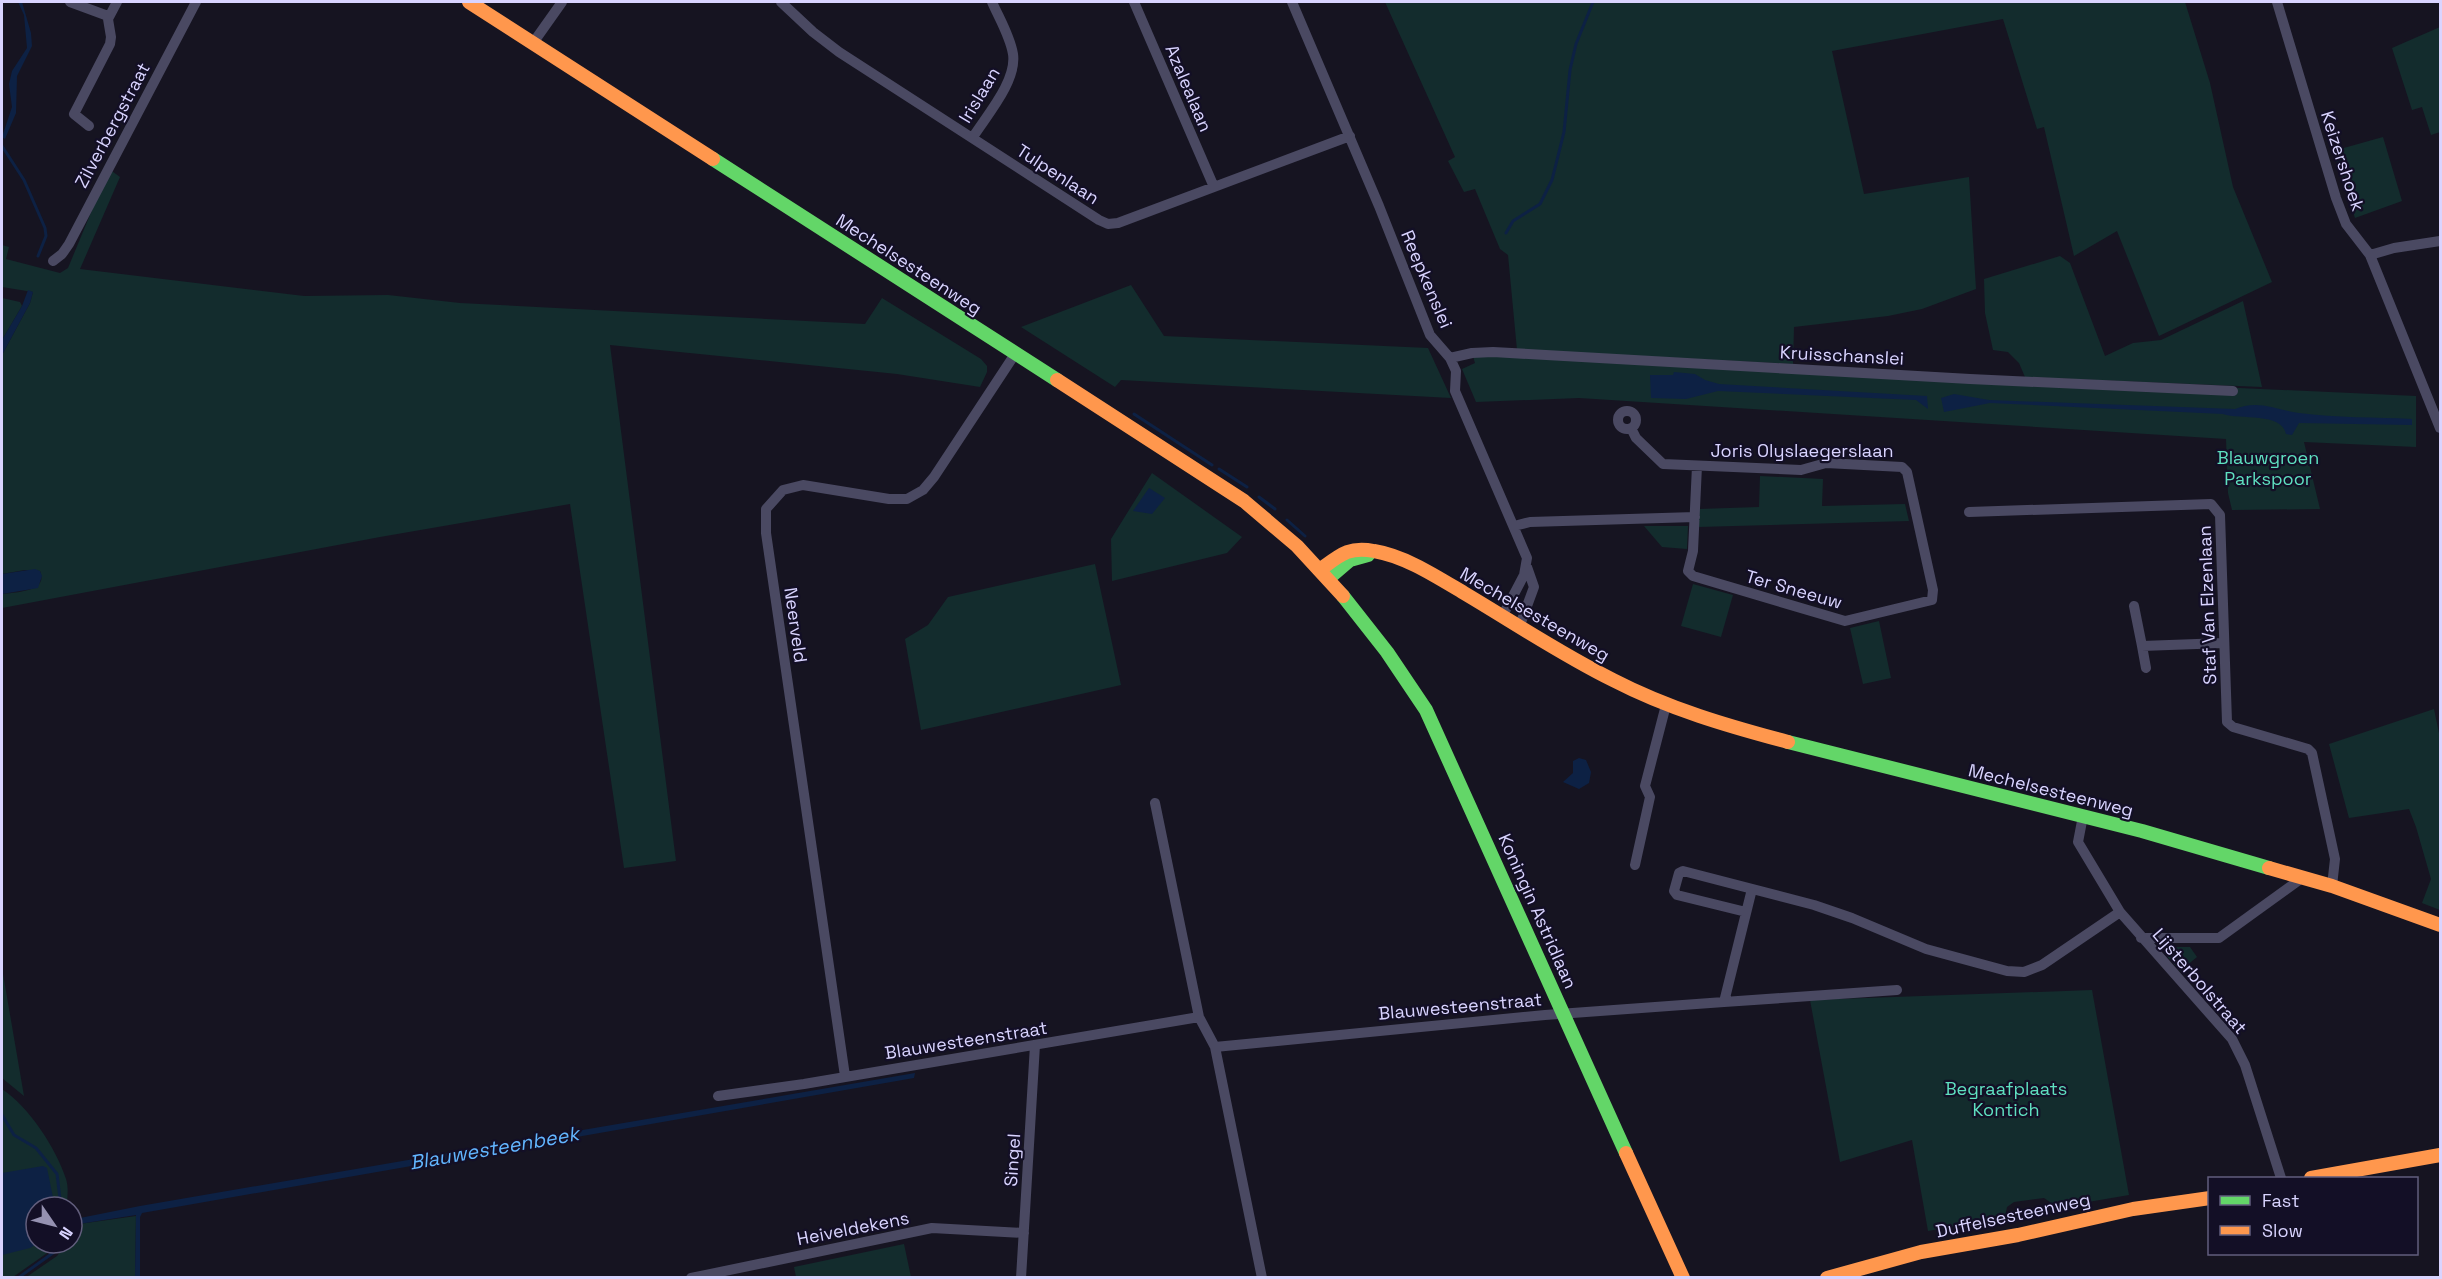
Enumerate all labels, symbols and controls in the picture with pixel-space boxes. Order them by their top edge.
street label: Azalealaan [1160,41,1218,135]
street label: Zilverbergstraat [69,58,155,192]
street label: Irislaan [953,63,1005,127]
street label: Keizershoek [2316,108,2370,214]
street label: Tulpenlaan [1012,139,1104,209]
street label: Mechelsesteenweg [832,208,986,320]
street label: Reepkenslei [1396,227,1458,331]
street label: Kruisschanslei [1779,340,1905,370]
street label: Joris Olyslaegerslaan [1710,439,1894,462]
park label: Blauwgroen Parkspoor [2217,446,2319,490]
street label: Staf Van Elzenlaan [2193,525,2221,685]
street label: Mechelsesteenweg [1456,562,1614,666]
street label: Ter Sneeuw [1743,564,1845,614]
street label: Neerveld [779,586,813,664]
street label: Mechelsesteenweg [1966,758,2136,822]
street label: Koningin Astridlaan [1493,830,1583,992]
street label: Lijsterbolstraat [2148,923,2252,1039]
street label: Blauwesteenstraat [1377,987,1543,1025]
street label: Blauwesteenstraat [883,1016,1049,1064]
park label: Begraafplaats Kontich [1945,1077,2067,1121]
water label: Blauwesteenbeek [407,1120,583,1176]
street label: Singel [999,1133,1025,1187]
legend [2208,1177,2418,1255]
street label: Duffelsesteenweg [1934,1187,2092,1243]
text: Fast [2262,1189,2299,1212]
north arrow [24,1195,84,1255]
street label: Heiveldekens [795,1206,911,1250]
text: Slow [2262,1219,2303,1242]
text: N [54,1223,78,1244]

